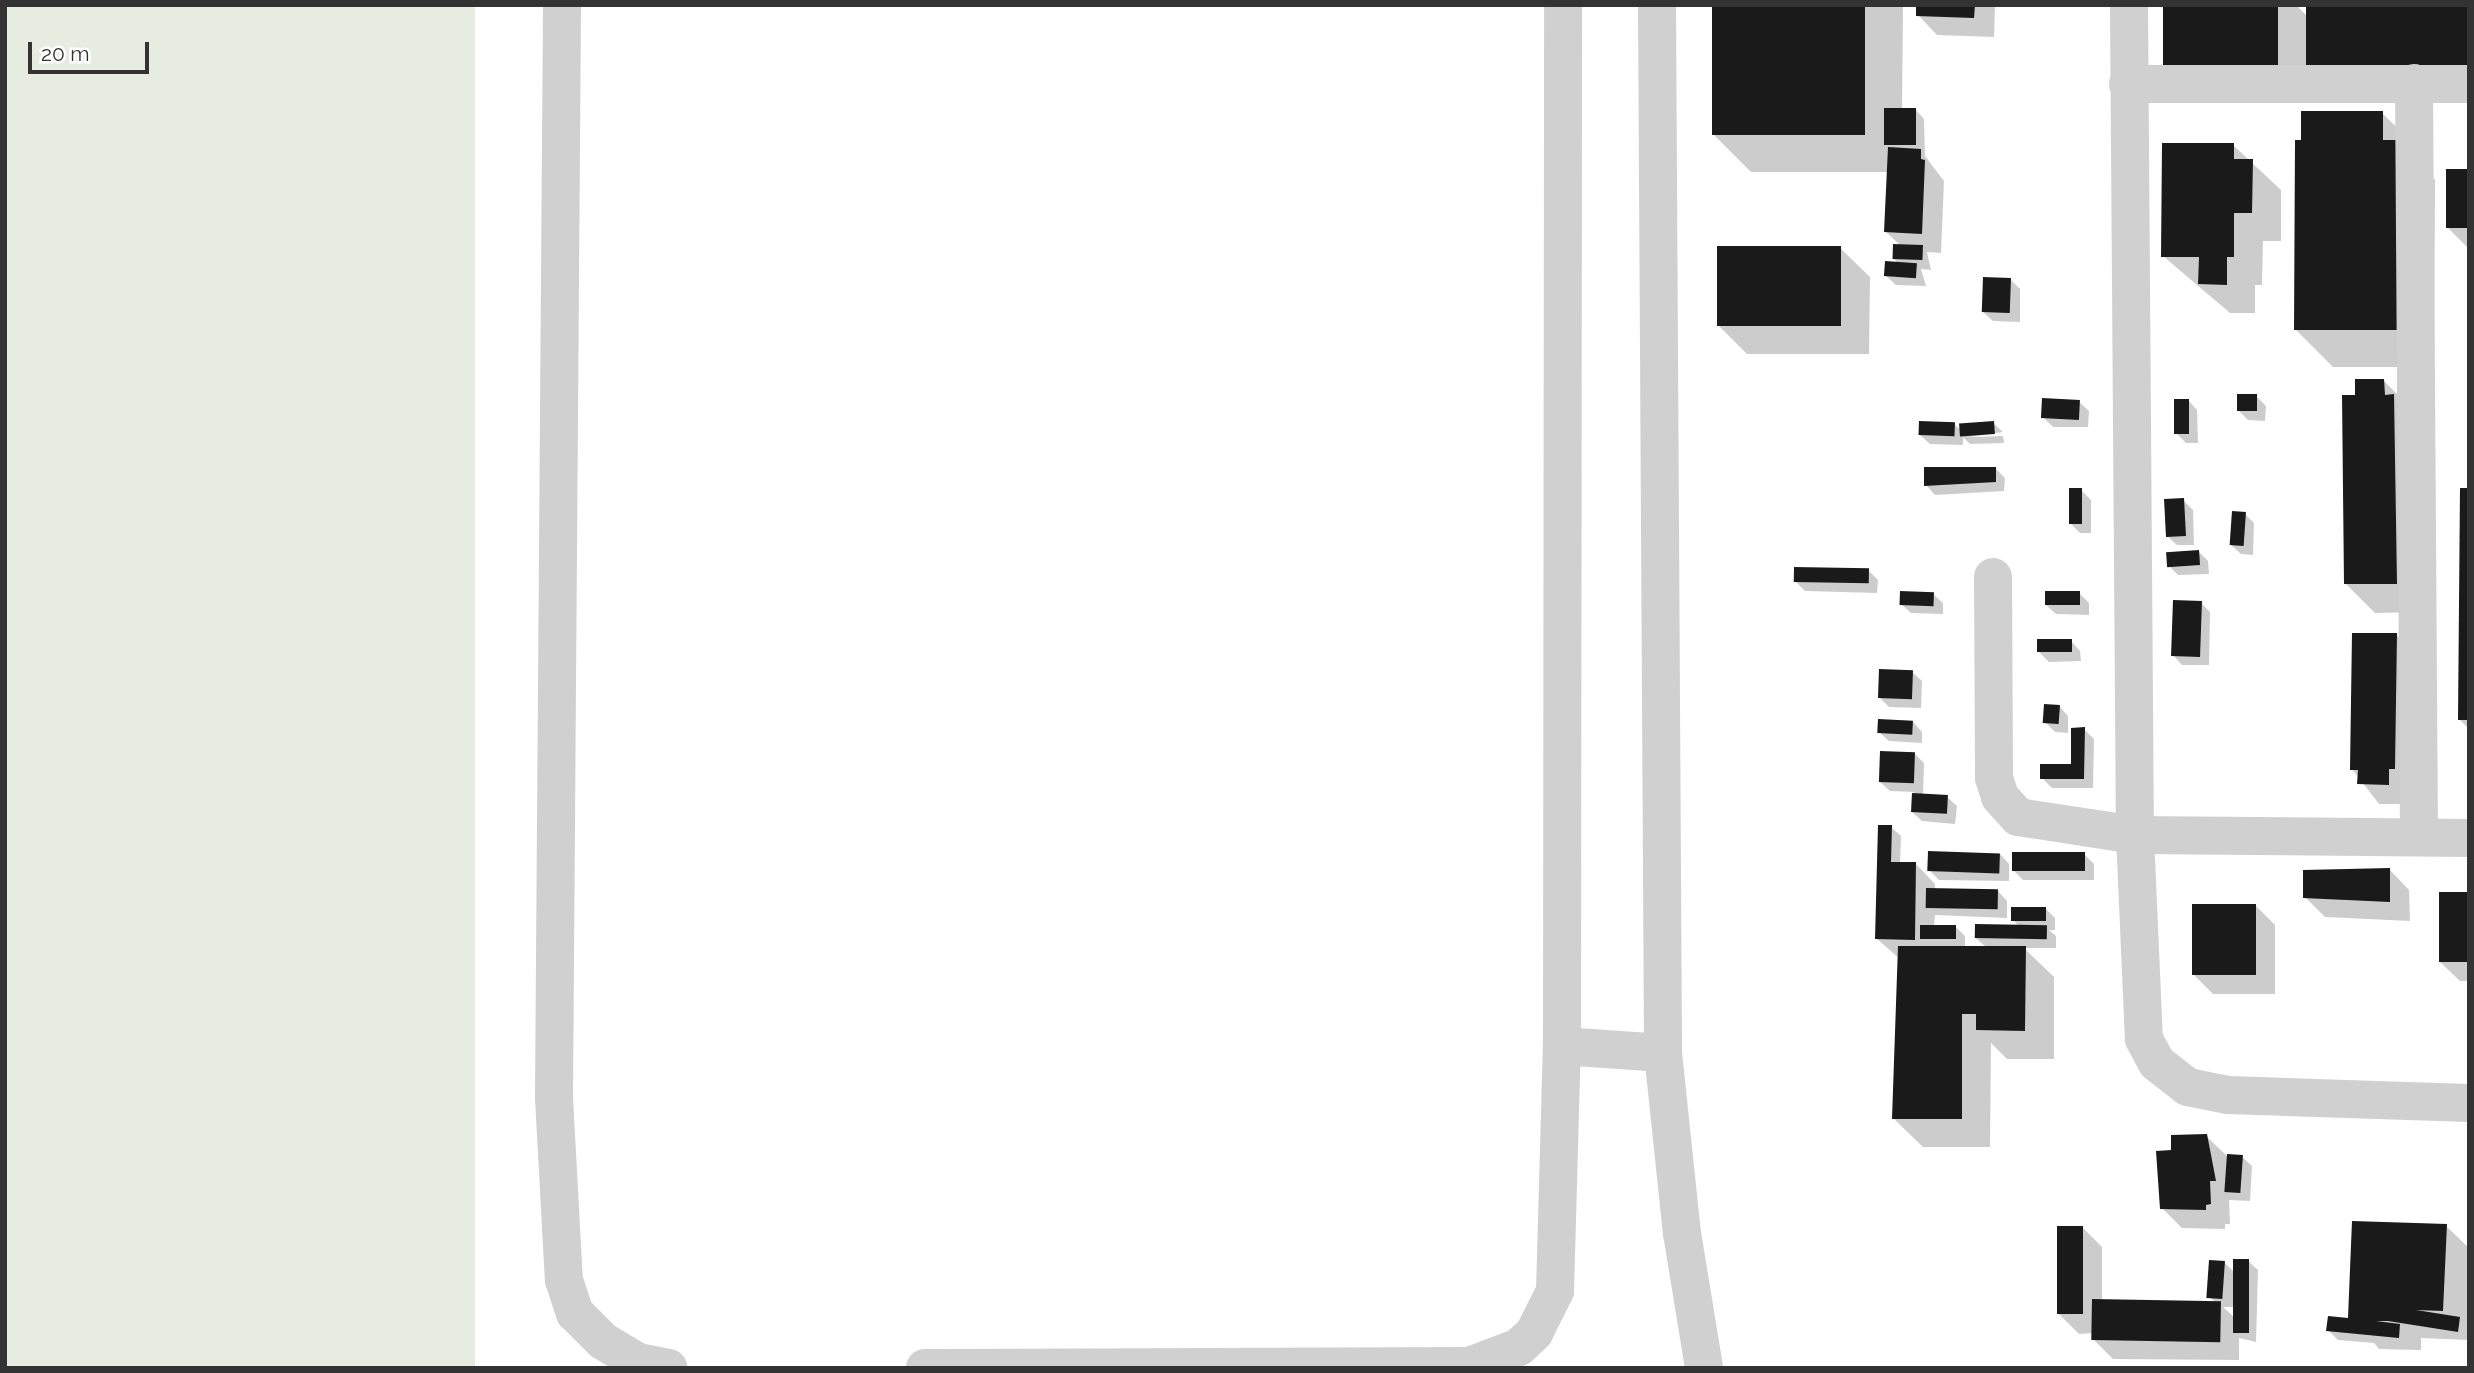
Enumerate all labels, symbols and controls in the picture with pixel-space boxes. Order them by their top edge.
scale bar [32,28,152,72]
text: 20 m [41,41,89,66]

